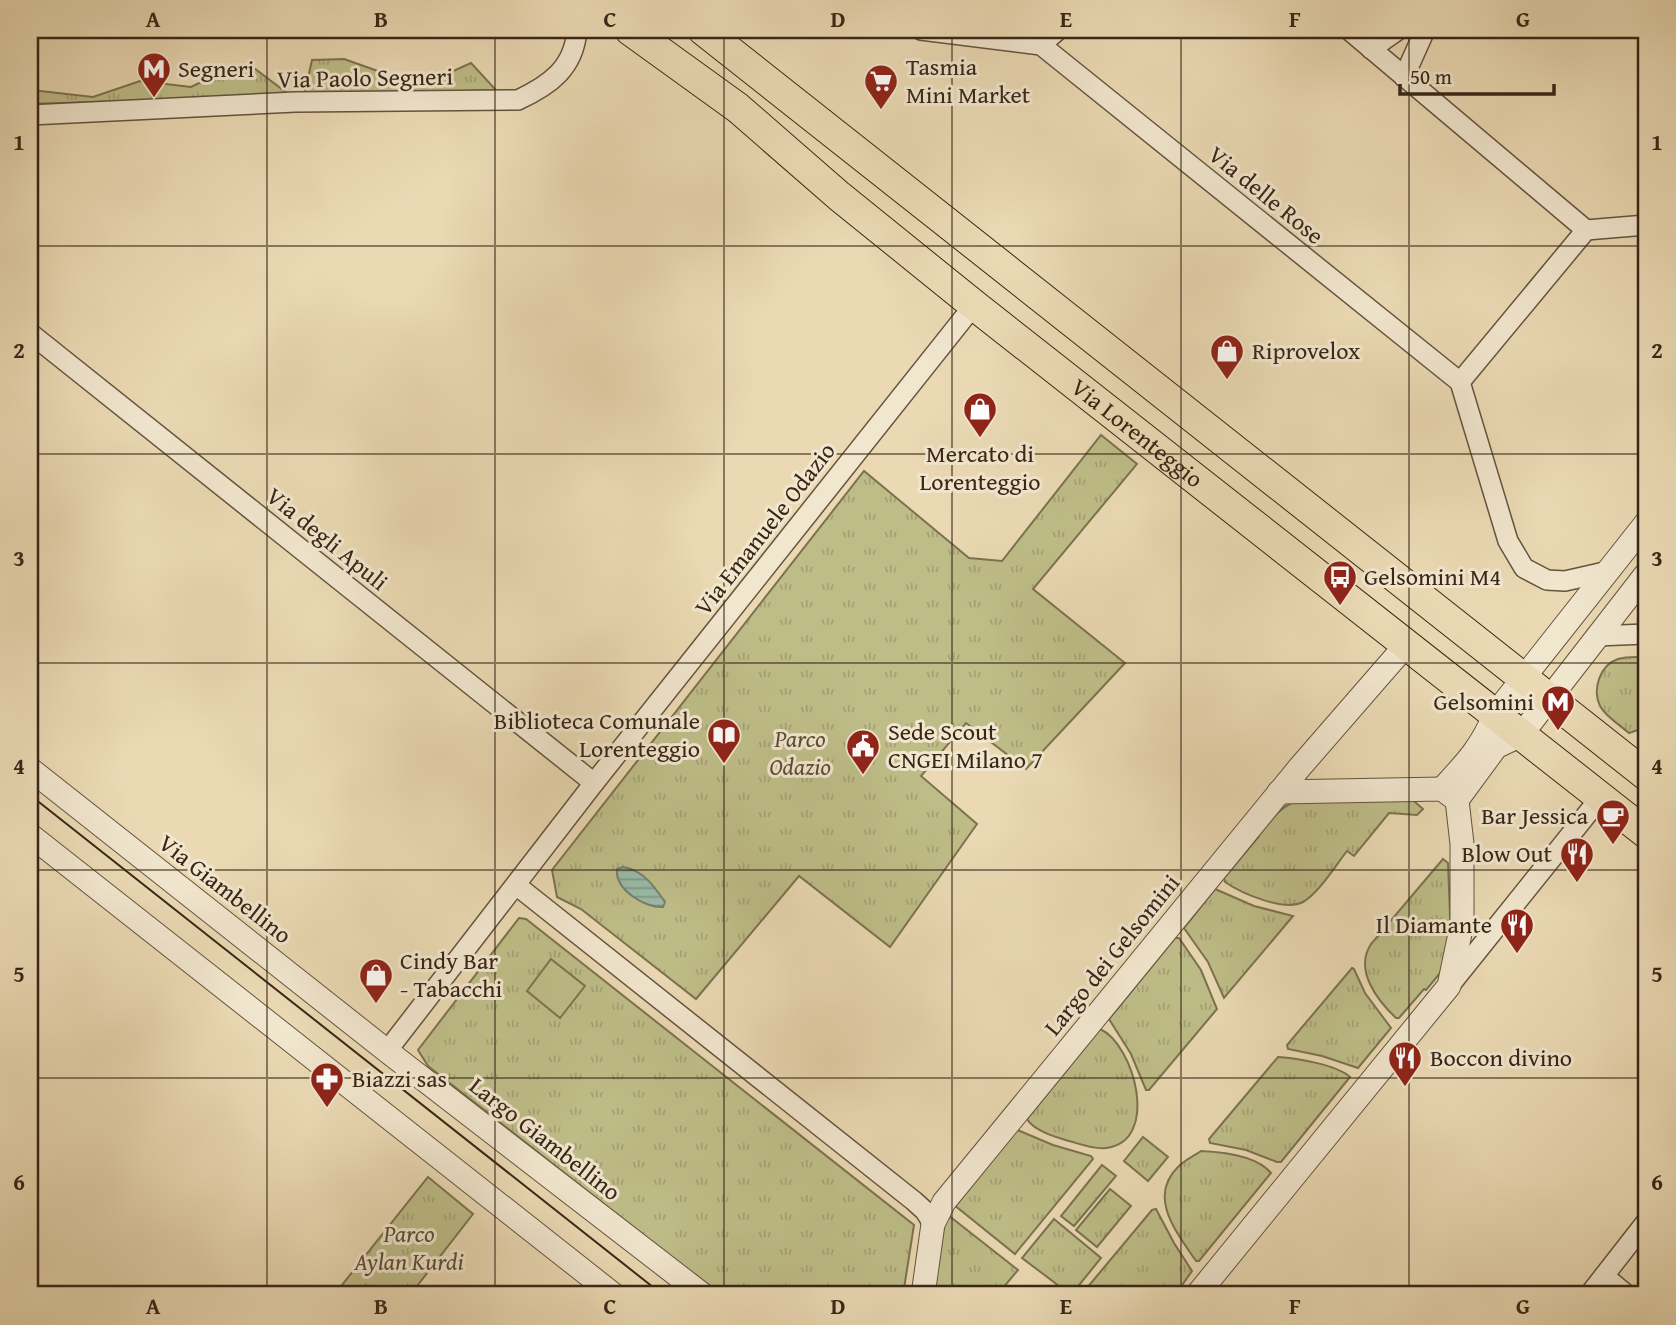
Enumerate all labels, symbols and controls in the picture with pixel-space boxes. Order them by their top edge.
text: A [146,2,161,35]
text: B [374,2,388,35]
text: C [603,2,617,35]
text: D [831,2,846,35]
text: E [1060,2,1072,35]
text: F [1289,2,1301,35]
text: G [1516,2,1530,35]
place label: Tasmia Mini Market [906,49,1031,112]
metro station icon: Segneri [135,50,173,99]
place label: Segneri [178,51,255,86]
scale bar [1400,52,1554,96]
street label: Via Paolo Segneri [277,58,454,97]
text: 50 m [1410,61,1452,92]
supermarket icon: Tasmia Mini Market [862,62,900,111]
text: 1 [13,125,25,158]
text: 1 [1651,125,1663,158]
street label: Via delle Rose [1201,137,1332,252]
shop icon: Riprovelox [1208,332,1246,381]
text: 2 [13,333,25,366]
place label: Riprovelox [1252,333,1361,368]
text: 2 [1651,333,1663,366]
street label: Via Lorenteggio [1064,370,1211,496]
shop icon: Mercato di Lorenteggio [961,390,999,439]
street label: Via Emanuele Odazio [686,435,843,623]
place label: Mercato di Lorenteggio [920,436,1040,499]
street label: Via degli Apuli [259,478,396,599]
text: 3 [13,541,25,574]
text: 3 [1651,541,1663,574]
bus stop icon: Gelsomini M4 [1321,558,1359,607]
place label: Gelsomini M4 [1364,559,1501,594]
metro station icon: Gelsomini [1539,683,1577,732]
place label: Gelsomini [1434,684,1534,719]
place label: Biblioteca Comunale Lorenteggio [494,703,700,766]
place label: Sede Scout CNGEI Milano 7 [888,714,1043,777]
library icon: Biblioteca Comunale Lorenteggio [705,716,743,765]
park label: Parco Odazio [769,721,831,784]
public building icon: Sede Scout CNGEI Milano 7 [844,727,882,776]
text: 4 [13,749,25,782]
text: 4 [1651,749,1663,782]
cafe icon: Bar Jessica [1594,797,1632,846]
place label: Bar Jessica [1481,798,1589,833]
street label: Via Giambellino [151,825,299,952]
restaurant icon: Blow Out [1558,835,1596,884]
place label: Blow Out [1461,836,1553,871]
street label: Largo dei Gelsomini [1035,866,1188,1043]
restaurant icon: Il Diamante [1498,906,1536,955]
place label: Il Diamante [1376,907,1492,942]
place label: Cindy Bar - Tabacchi [400,943,503,1006]
shop icon: Cindy Bar - Tabacchi [357,956,395,1005]
text: 5 [13,957,25,990]
text: 5 [1651,957,1663,990]
restaurant icon: Boccon divino [1386,1039,1424,1088]
place label: Boccon divino [1430,1040,1572,1075]
pharmacy icon: Biazzi sas [308,1060,346,1109]
place label: Biazzi sas [352,1061,447,1096]
street label: Largo Giambellino [462,1068,629,1209]
text: 6 [13,1165,25,1198]
text: 6 [1651,1165,1663,1198]
park label: Parco Aylan Kurdi [353,1216,464,1279]
text: A [146,1289,161,1322]
text: B [374,1289,388,1322]
text: C [603,1289,617,1322]
text: D [831,1289,846,1322]
text: E [1060,1289,1072,1322]
text: F [1289,1289,1301,1322]
text: G [1516,1289,1530,1322]

